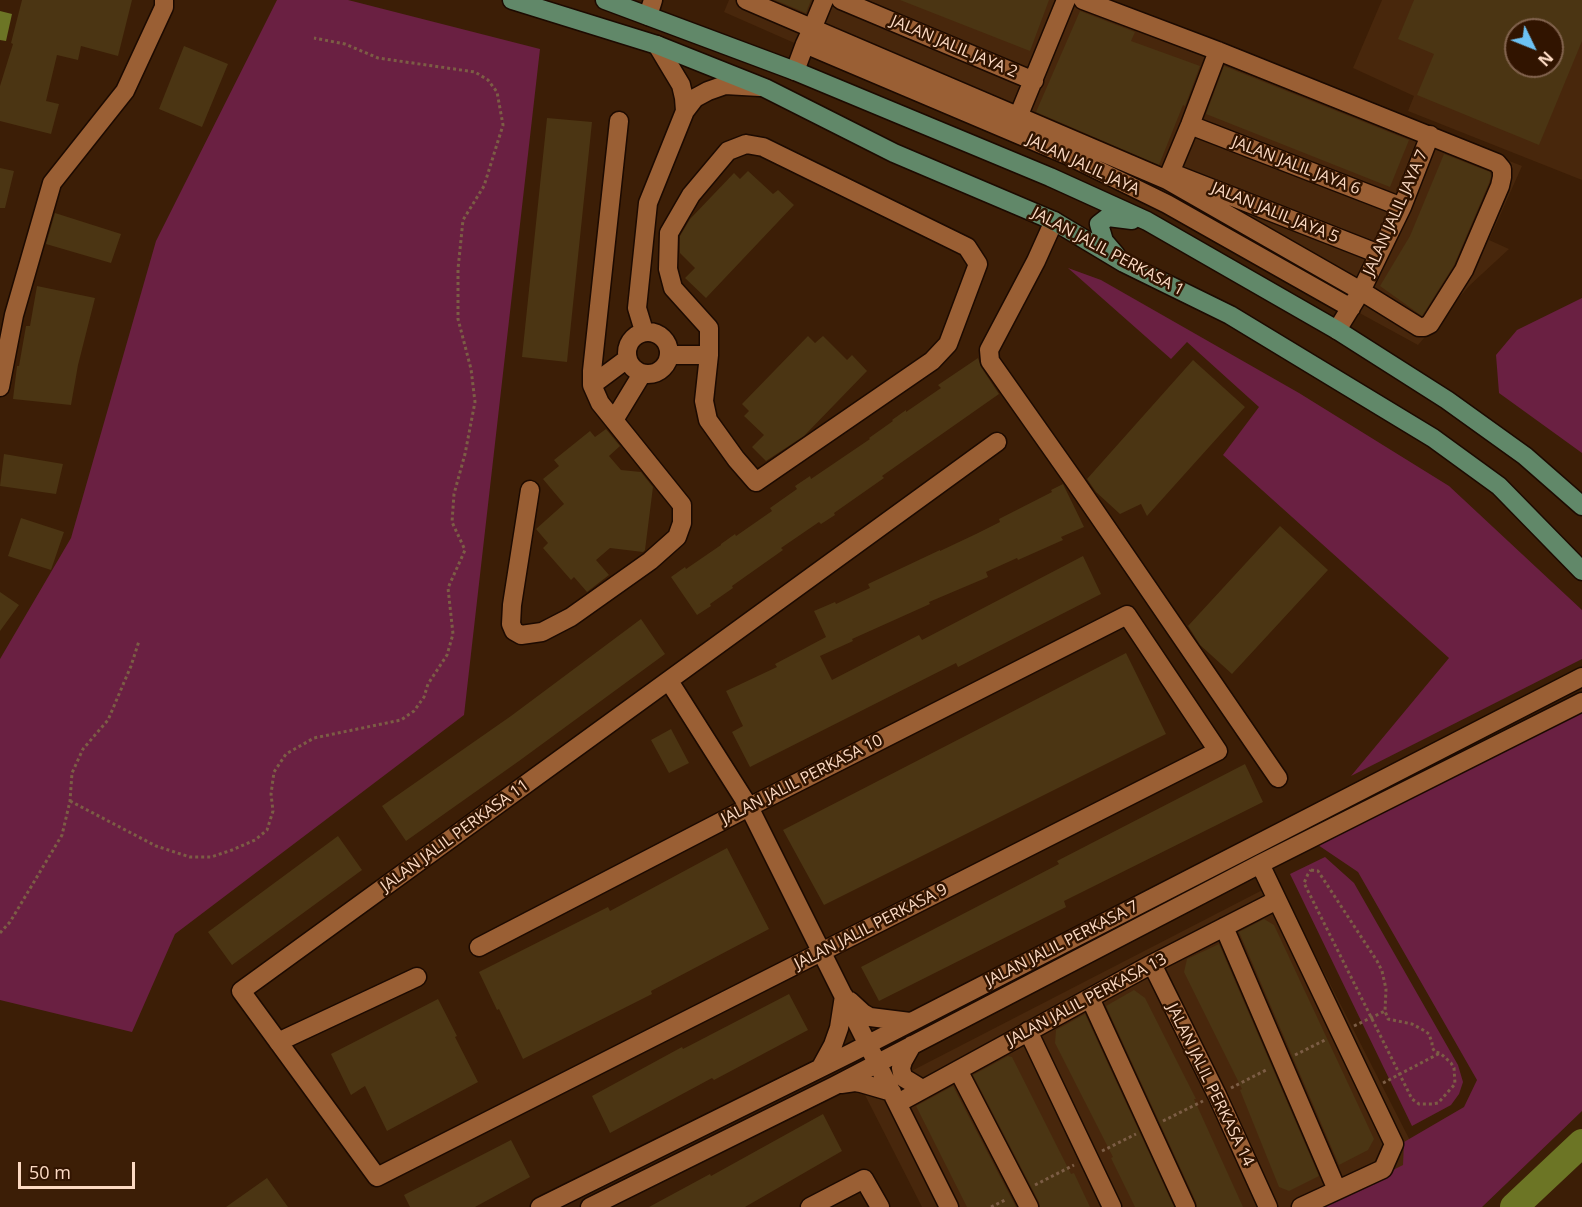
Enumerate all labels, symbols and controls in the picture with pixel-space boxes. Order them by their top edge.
street label: JALAN JALIL JAYA 2 [888,12,1020,82]
north arrow [1504,18,1564,78]
text: N [1533,47,1558,71]
street label: JALAN JALIL JAYA [1024,130,1142,200]
street label: JALAN JALIL JAYA 6 [1229,133,1363,199]
street label: JALAN JALIL JAYA 7 [1360,147,1432,279]
street label: JALAN JALIL JAYA 5 [1209,179,1341,247]
street label: JALAN JALIL PERKASA 1 [1029,204,1187,300]
street label: JALAN JALIL PERKASA 10 [718,731,886,829]
street label: JALAN JALIL PERKASA 11 [377,776,533,896]
street label: JALAN JALIL PERKASA 9 [791,880,951,974]
street label: JALAN JALIL PERKASA 7 [982,897,1142,991]
street label: JALAN JALIL PERKASA 13 [1004,950,1170,1050]
street label: JALAN JALIL PERKASA 14 [1162,1001,1258,1169]
scale bar [21,1150,138,1188]
text: 50 m [29,1160,71,1184]

